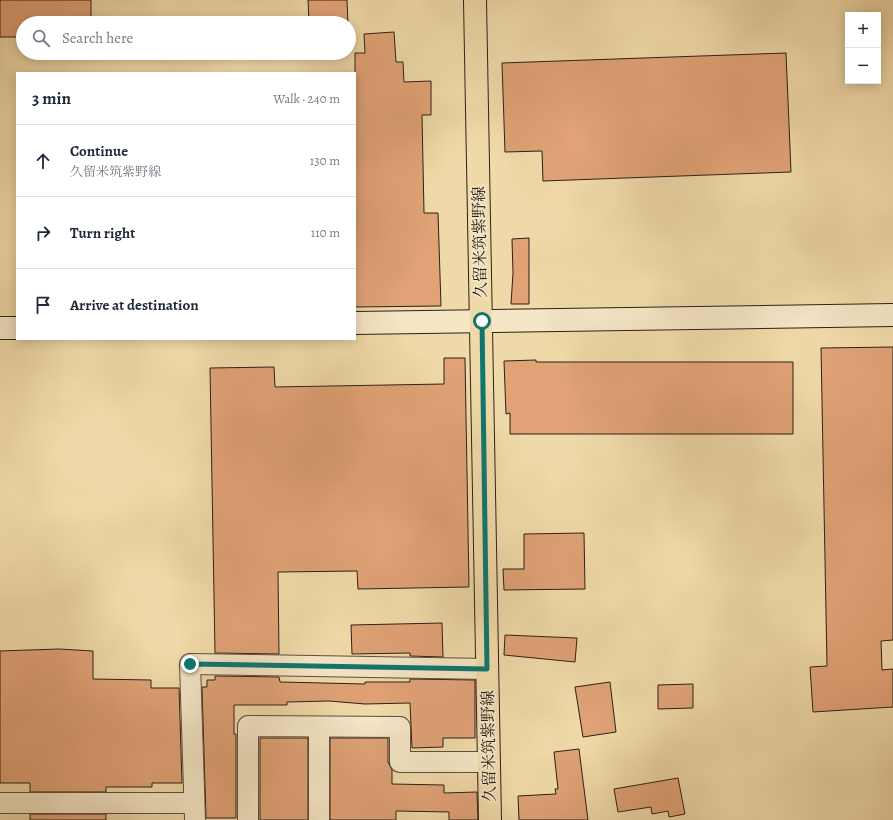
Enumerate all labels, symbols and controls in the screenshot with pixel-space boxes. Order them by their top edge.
map controls [845,12,881,84]
button: + [845,12,881,48]
search box [16,16,356,60]
icon: search [30,27,52,49]
text: Search here [62,28,133,48]
button: − [845,48,881,84]
text: 3 min [32,87,71,110]
text: Walk · 240 m [273,90,340,107]
text: Continue [70,141,128,161]
icon: ahead [32,150,54,172]
text: 130 m [310,152,340,169]
text: 久留米筑紫野線 [70,163,161,180]
street label: 久留米筑紫野線 [468,186,492,298]
icon: right [32,222,54,244]
text: Turn right [70,223,135,243]
text: 110 m [311,224,340,241]
icon: arrive [32,294,54,316]
text: Arrive at destination [70,295,199,315]
route start [473,312,491,330]
route end [181,655,199,673]
street label: 久留米筑紫野線 [477,690,501,802]

